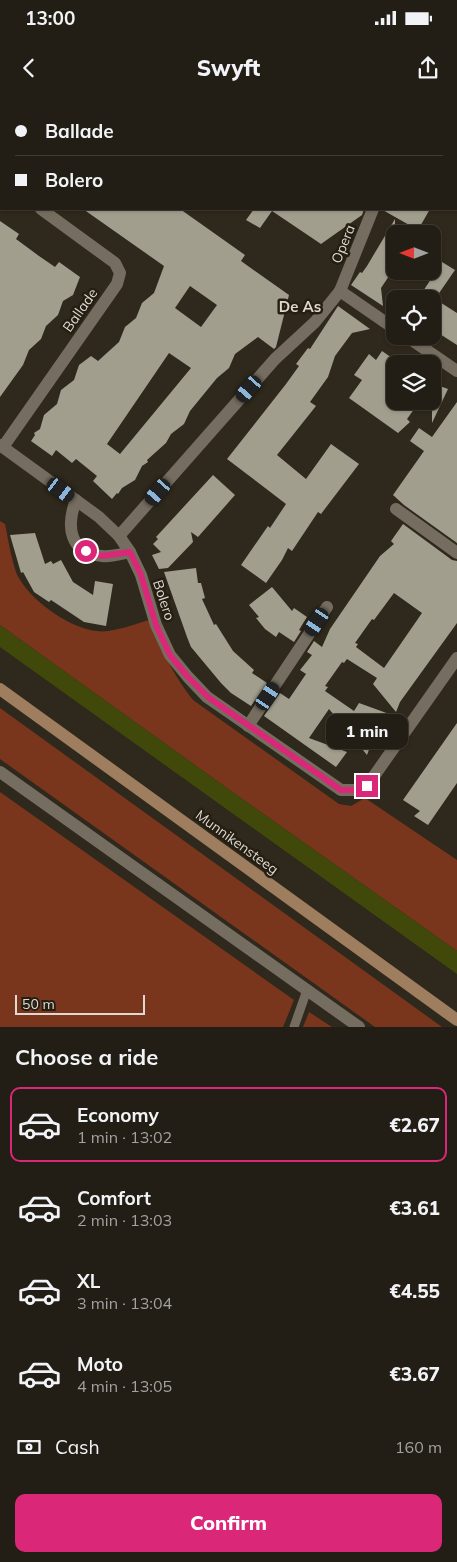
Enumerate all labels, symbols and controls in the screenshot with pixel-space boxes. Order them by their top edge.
text: 13:00 [25,6,75,30]
icon: back [15,54,43,82]
text: Swyft [197,54,260,82]
icon: share [414,54,442,82]
text: Ballade [45,119,114,143]
text: Bolero [45,168,103,192]
street label: Opera [327,222,359,266]
north arrow [386,225,441,280]
map controls [386,225,441,410]
street label: Ballade [59,285,101,335]
button: locate [386,290,441,345]
district label: De As [279,297,321,316]
button: layers [386,355,441,410]
car [233,373,264,405]
car [44,475,77,505]
car [142,476,173,508]
route start [75,540,97,562]
street label: Bolero [149,578,179,622]
car [302,605,331,639]
car [253,679,282,713]
callout: 1 min [326,714,408,748]
text: 1 min [346,721,388,741]
route end [356,775,378,797]
street label: Munnikensteeg [192,806,282,878]
scale bar [15,992,145,1015]
text: 50 m [22,995,55,1013]
text: Choose a ride [15,1043,158,1071]
icon: car [17,1102,62,1147]
text: Economy [77,1103,159,1127]
text: €2.67 [389,1113,440,1137]
text: 1 min · 13:02 [77,1127,172,1147]
icon: car [17,1185,62,1230]
text: Comfort [77,1186,151,1210]
text: €3.61 [389,1196,440,1220]
text: 2 min · 13:03 [77,1210,172,1230]
icon: car [17,1268,62,1313]
text: XL [77,1269,100,1293]
text: €4.55 [389,1279,440,1303]
text: 3 min · 13:04 [77,1293,172,1313]
icon: car [17,1351,62,1396]
text: Moto [77,1352,123,1376]
text: €3.67 [389,1362,440,1386]
text: 4 min · 13:05 [77,1376,172,1396]
icon: cash [15,1433,43,1461]
text: Cash [55,1435,100,1459]
text: 160 m [395,1437,442,1457]
button: Confirm [15,1494,442,1552]

